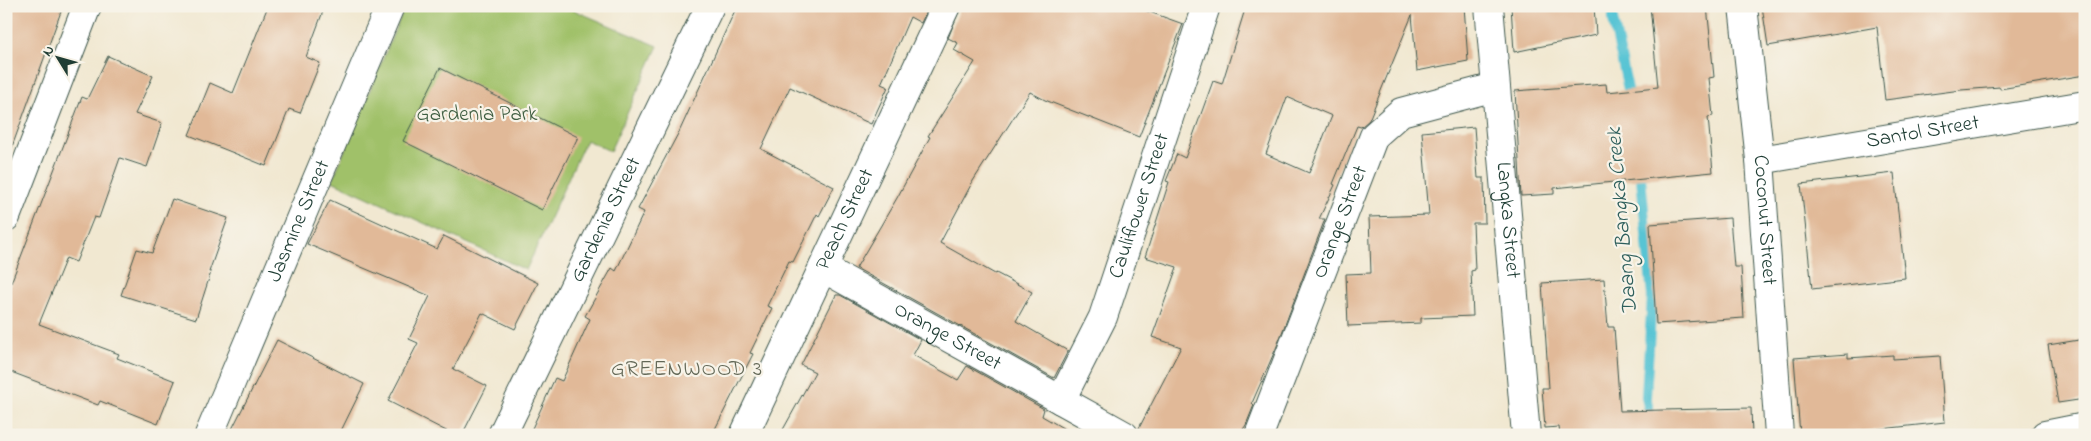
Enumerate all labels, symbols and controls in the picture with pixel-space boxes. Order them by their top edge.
north arrow [32,32,82,82]
text: N [38,41,60,61]
park label: Gardenia Park [417,100,538,130]
street label: Santol Street [1864,108,1982,157]
water label: Daang Bangka Creek [1599,125,1647,316]
street label: Cauliflower Street [1102,129,1178,283]
street label: Gardenia Street [563,152,649,288]
street label: Coconut Street [1745,154,1784,286]
street label: Jasmine Street [260,155,338,287]
street label: Orange Street [1305,161,1376,283]
street label: Langka Street [1488,161,1527,280]
street label: Peach Street [809,164,882,275]
street label: Orange Street [888,295,1007,379]
district label: GREENWOOD 3 [611,354,763,386]

